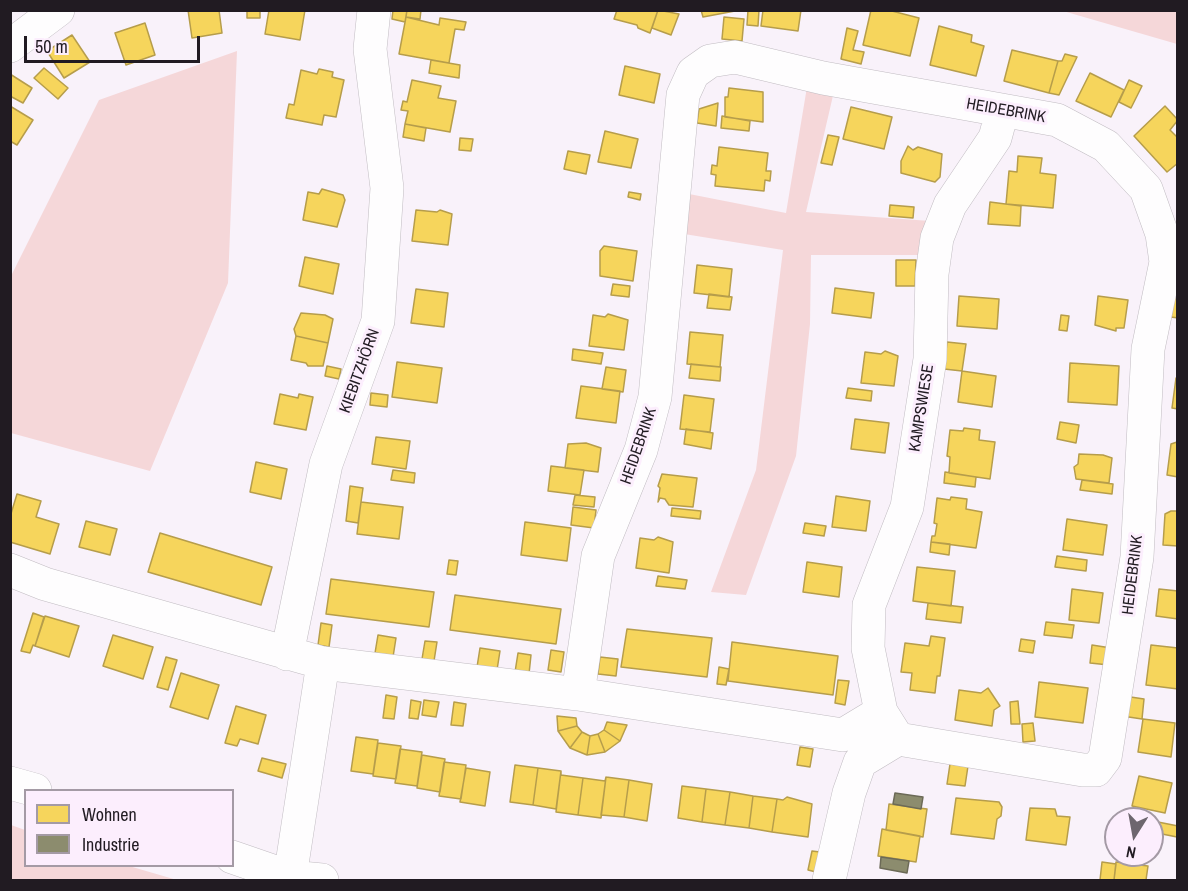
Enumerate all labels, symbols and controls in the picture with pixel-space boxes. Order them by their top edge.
scale bar [27,24,202,62]
text: 50 m [35,34,68,59]
street label: HEIDEBRINK [965,95,1047,127]
street label: KIEBITZHÖRN [336,326,384,416]
street label: KAMPSWIESE [906,363,938,453]
street label: HEIDEBRINK [617,405,661,487]
street label: HEIDEBRINK [1119,534,1147,616]
legend [24,789,234,867]
text: Wohnen [82,802,137,827]
north arrow [1104,807,1164,867]
text: Industrie [82,832,139,857]
text: N [1124,841,1138,864]

